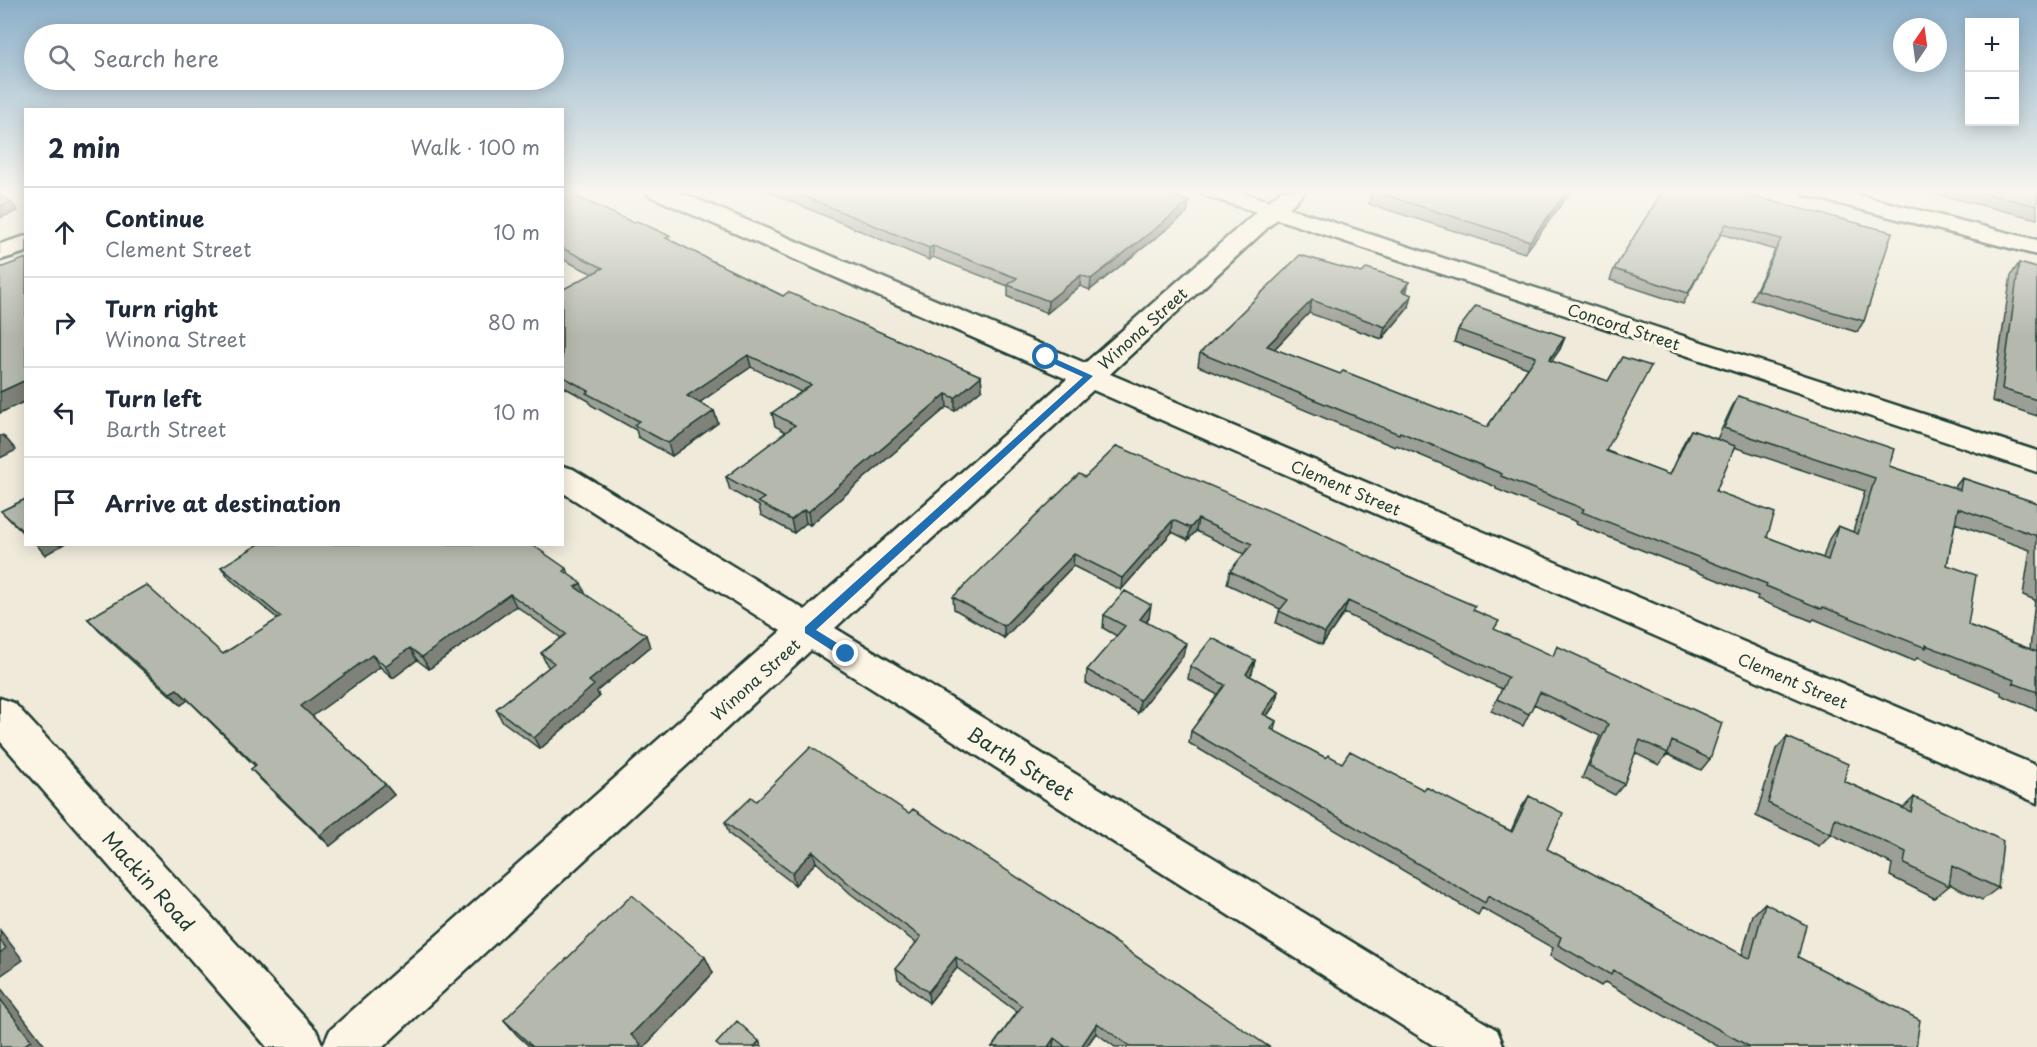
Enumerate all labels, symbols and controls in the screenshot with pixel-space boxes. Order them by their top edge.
north arrow [1893,18,1947,72]
map controls [1965,18,2019,126]
button: + [1965,18,2019,72]
search box [24,24,564,90]
icon: search [45,41,78,74]
text: Search here [93,41,219,74]
button: − [1965,72,2019,126]
text: 2 min [48,128,121,167]
text: Walk · 100 m [410,132,540,162]
text: Continue [105,201,204,234]
icon: ahead [48,216,81,249]
text: 10 m [493,217,540,247]
text: Clement Street [105,234,252,264]
street label: Winona Street [1092,281,1192,375]
text: Turn right [105,291,218,324]
street label: Concord Street [1565,297,1684,356]
icon: right [48,306,81,339]
text: 80 m [488,307,540,337]
text: Winona Street [105,324,246,354]
route start [1032,343,1058,369]
text: Turn left [105,381,202,414]
icon: left [48,396,81,429]
text: 10 m [493,397,540,427]
text: Barth Street [105,414,226,444]
street label: Clement Street [1287,453,1405,521]
icon: arrive [48,486,81,519]
text: Arrive at destination [105,486,341,519]
street label: Winona Street [705,632,805,726]
route end [832,640,858,666]
street label: Clement Street [1734,646,1852,714]
street label: Barth Street [962,718,1080,808]
street label: Mackin Road [96,824,202,938]

